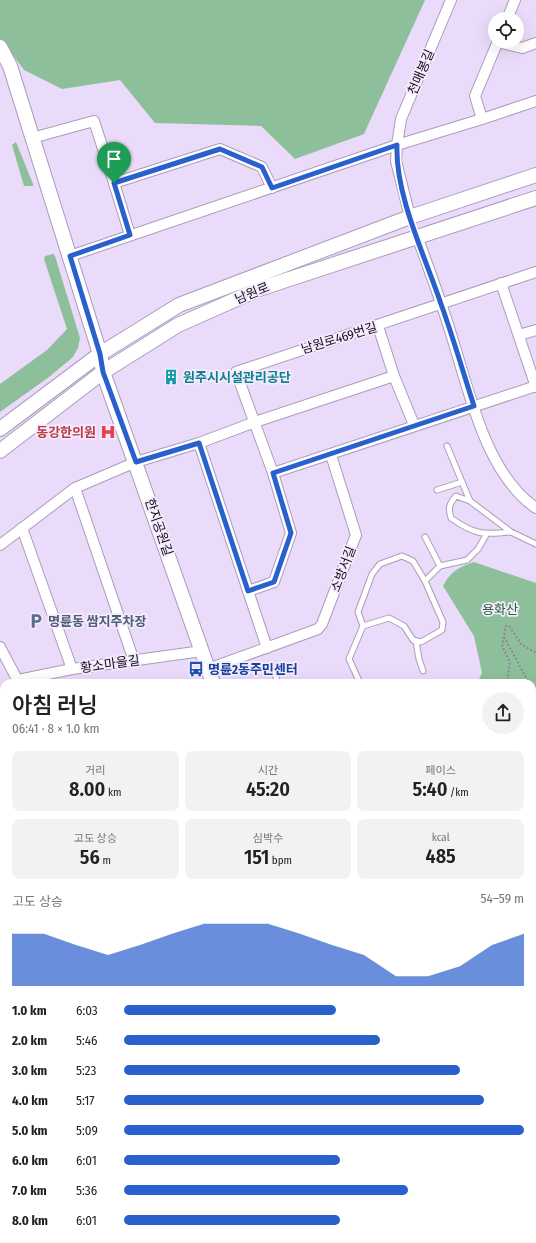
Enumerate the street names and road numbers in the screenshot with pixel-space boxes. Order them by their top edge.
street label: 천매봉길 [405,47,437,97]
street label: 남원로 [233,279,271,307]
street label: 남원로469번길 [299,319,379,357]
street label: 한지공원길 [142,496,176,558]
street label: 소방서길 [327,544,359,594]
street label: 황소마을길 [79,652,141,676]

